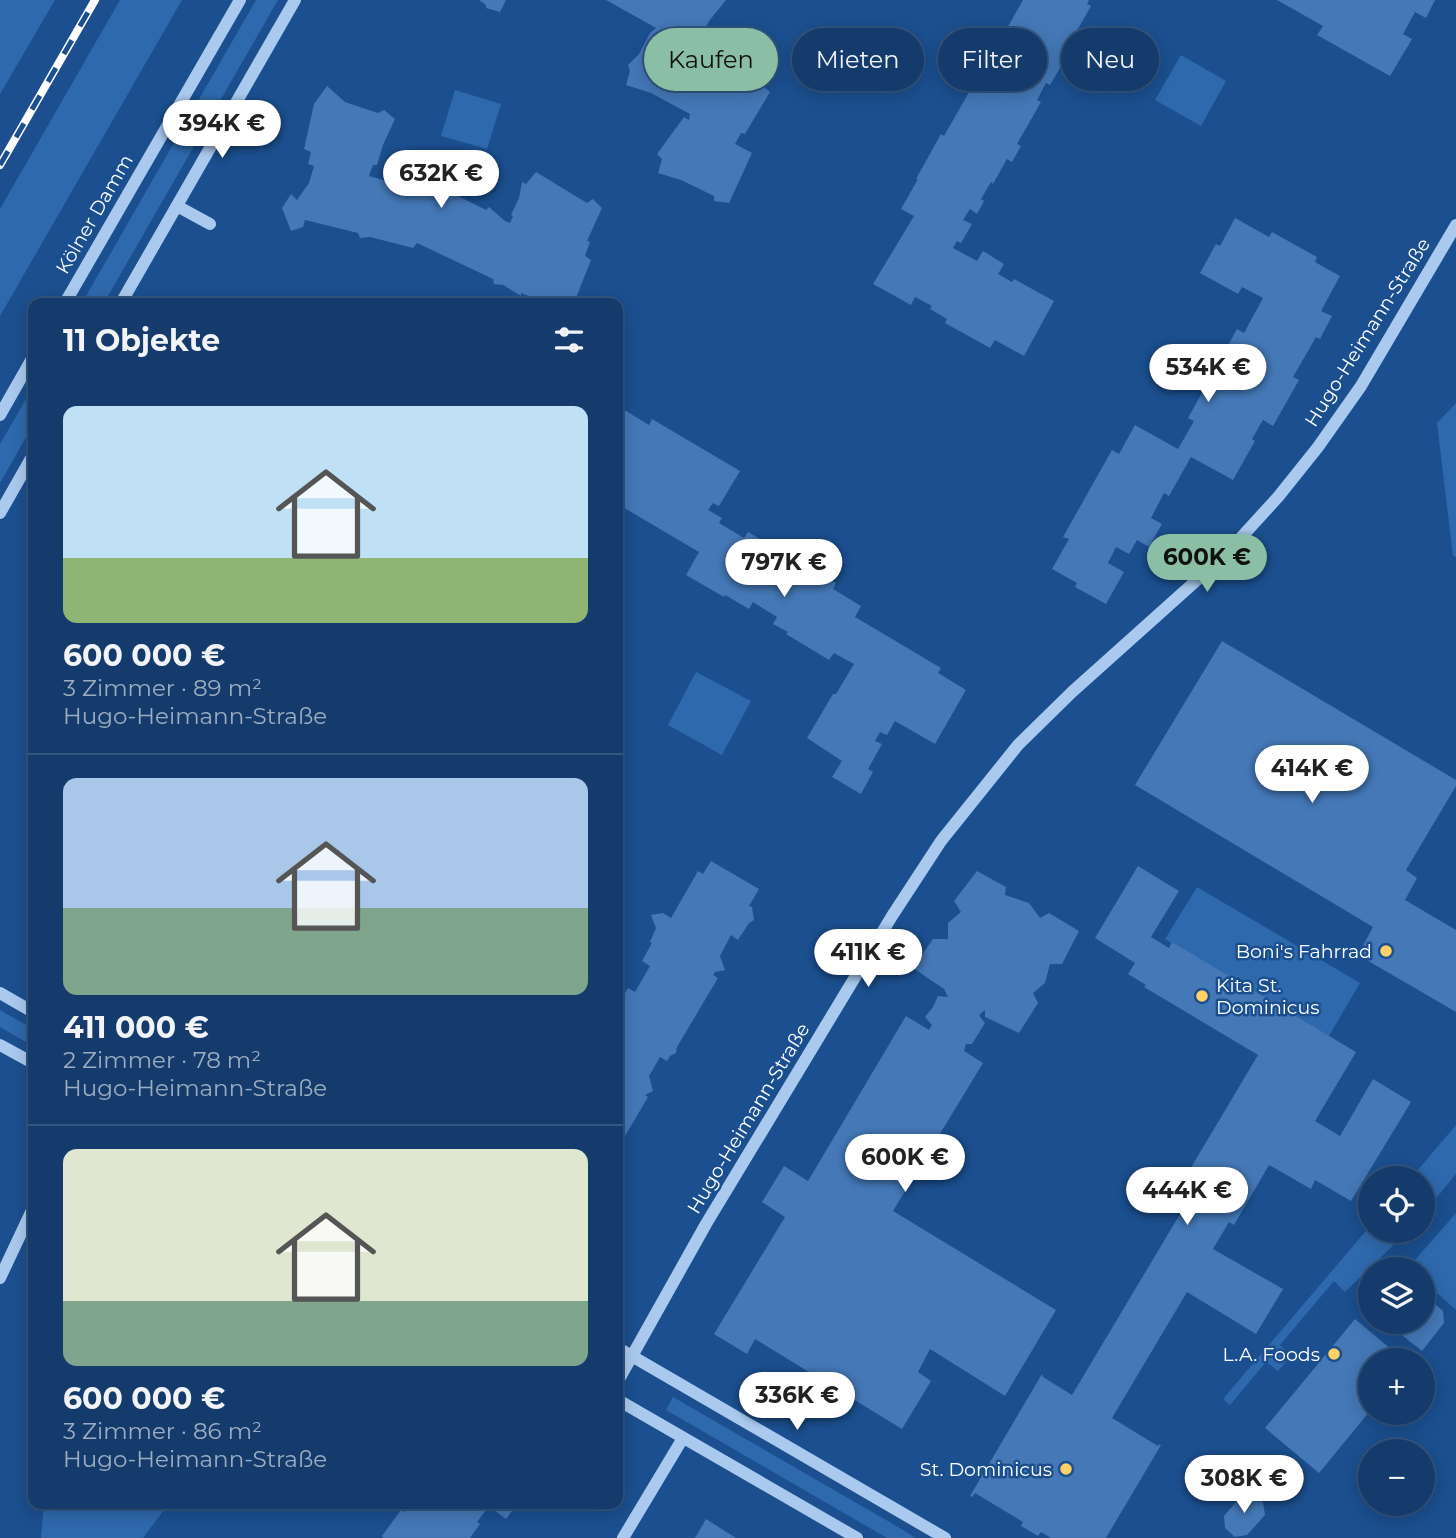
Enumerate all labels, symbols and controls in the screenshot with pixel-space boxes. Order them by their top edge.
chip: Kaufen [644,28,778,91]
chip: Mieten [792,28,924,91]
chip: Filter [938,28,1047,91]
chip: Neu [1061,28,1159,91]
pin: 394K € [165,100,279,160]
text: 394K € [179,109,265,137]
street label: Kölner Damm [51,150,138,278]
pin: 632K € [384,150,498,210]
text: 632K € [399,159,483,187]
street label: Hugo-Heimann-Straße [1300,234,1435,431]
icon: filters [550,321,588,359]
text: 11 Objekte [63,322,220,359]
pin: 534K € [1151,344,1265,404]
text: 534K € [1165,353,1251,381]
icon: home [263,451,389,577]
pin: 600K € [1150,534,1264,594]
pin: 797K € [727,540,841,599]
text: 600K € [1163,543,1251,571]
text: 797K € [741,548,827,576]
text: 600 000 € [63,637,225,674]
text: 3 Zimmer · 89 m² [63,674,262,702]
text: Hugo-Heimann-Straße [63,702,327,730]
pin: 414K € [1255,746,1369,805]
text: 414K € [1271,754,1353,782]
icon: home [263,823,389,949]
pin: 411K € [811,930,925,989]
text: 411K € [830,938,906,966]
place label: Boni's Fahrrad [1236,940,1372,963]
marker: Boni's Fahrrad [1378,943,1394,959]
place label: Kita St. Dominicus [1216,974,1320,1019]
marker: Kita St. Dominicus [1194,988,1210,1004]
text: 411 000 € [63,1009,209,1046]
street label: Hugo-Heimann-Straße [682,1019,814,1218]
text: 2 Zimmer · 78 m² [63,1046,261,1074]
text: Hugo-Heimann-Straße [63,1074,327,1102]
pin: 600K € [848,1134,962,1194]
text: 600K € [861,1143,949,1171]
map controls [1358,1166,1435,1516]
button: locate [1358,1166,1435,1243]
pin: 444K € [1130,1168,1244,1227]
text: 444K € [1142,1176,1232,1204]
icon: home [263,1194,389,1320]
button: layers [1358,1257,1435,1334]
place label: L.A. Foods [1223,1343,1320,1366]
marker: L.A. Foods [1326,1346,1342,1362]
button: + [1358,1348,1435,1425]
pin: 336K € [740,1372,854,1432]
text: 600 000 € [63,1380,225,1417]
text: 336K € [755,1381,839,1409]
text: 3 Zimmer · 86 m² [63,1417,262,1445]
button: − [1358,1439,1435,1516]
text: Hugo-Heimann-Straße [63,1445,327,1473]
pin: 308K € [1187,1456,1301,1515]
place label: St. Dominicus [920,1458,1052,1481]
marker: St. Dominicus [1058,1461,1074,1477]
text: 308K € [1201,1464,1287,1492]

